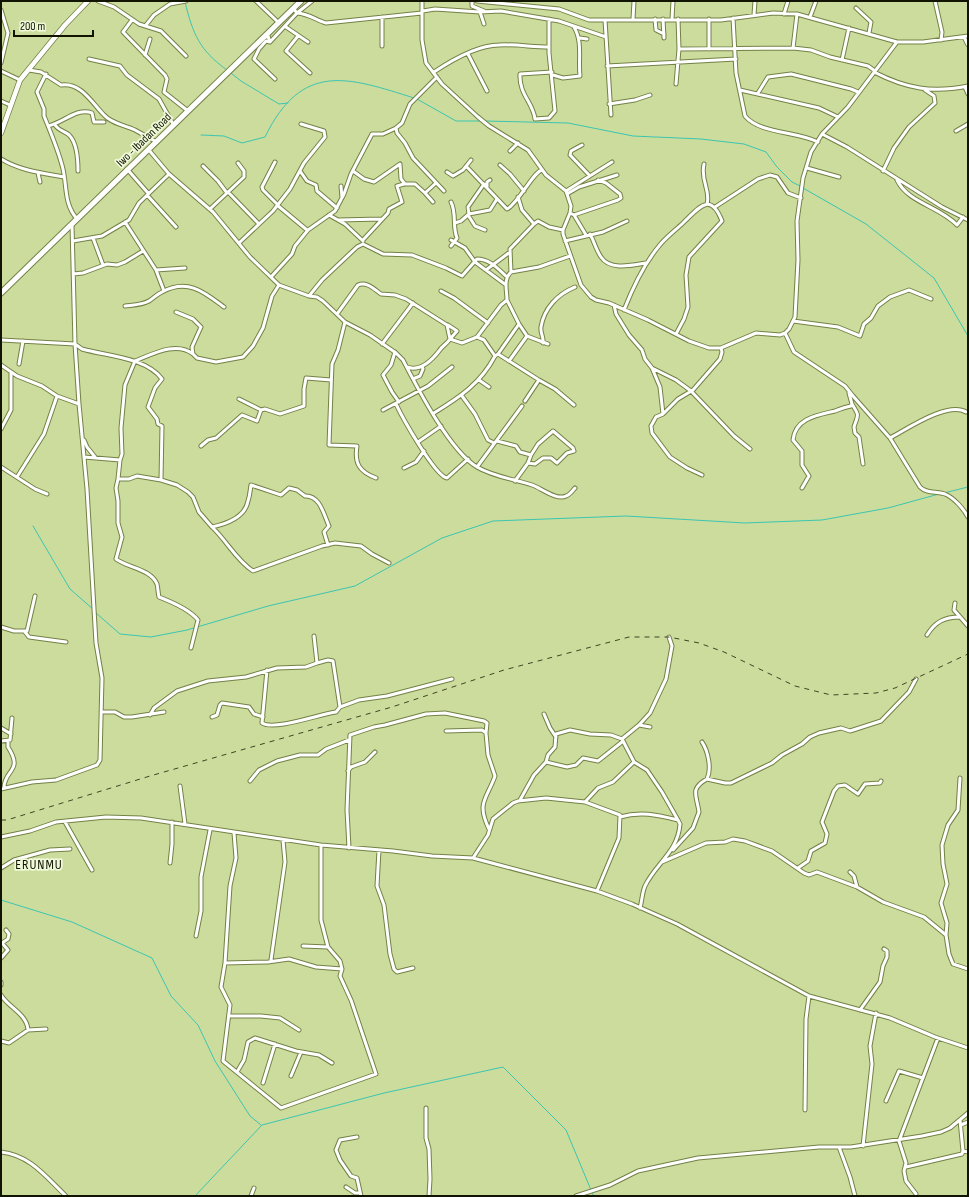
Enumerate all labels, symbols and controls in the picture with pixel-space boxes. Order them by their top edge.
scale bar [14,12,93,38]
text: 200 m [20,19,46,34]
street label: Iwo - Ibadan Road [113,110,175,170]
district label: ERUNMU [15,856,63,873]

